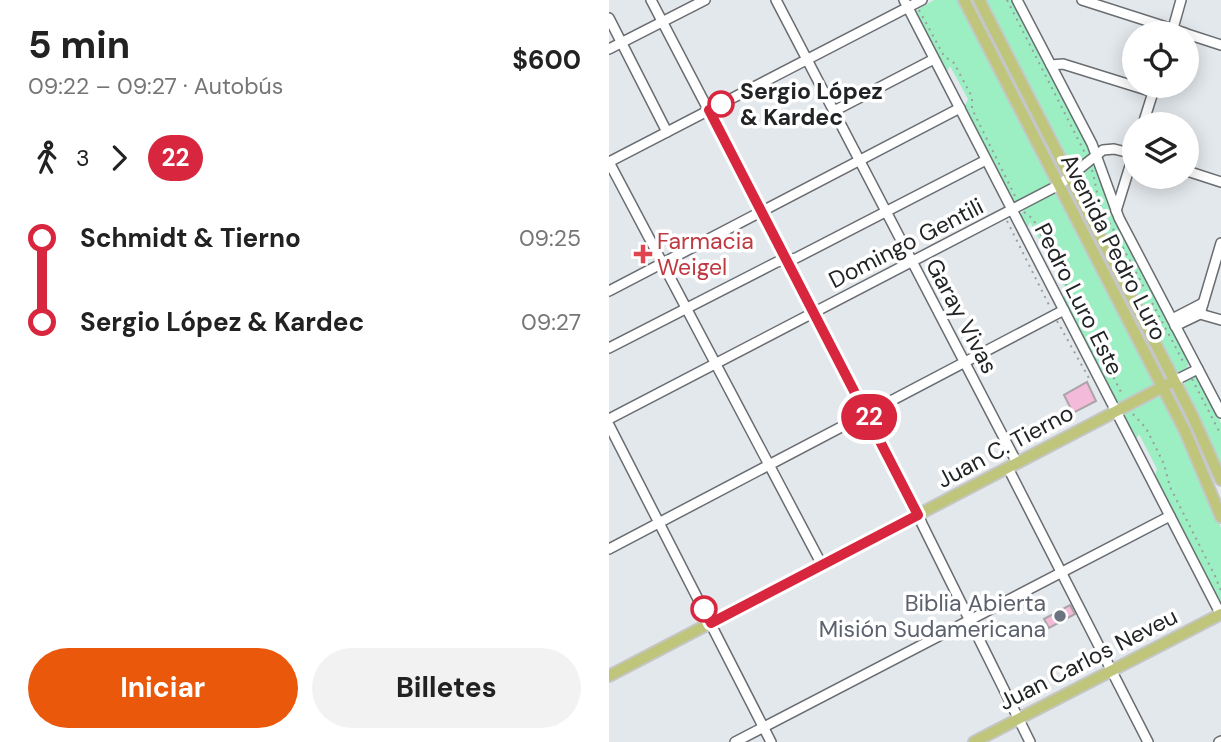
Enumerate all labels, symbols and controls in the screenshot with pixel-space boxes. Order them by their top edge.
text: 5 min [28,20,130,70]
map controls [1122,21,1199,189]
button: locate [1122,21,1199,98]
text: $600 [512,43,581,77]
text: 09:22 – 09:27 · Autobús [28,71,283,101]
place label: Sergio López & Kardec [740,76,883,132]
marker: Sergio López & Kardec [708,91,734,117]
button: layers [1122,112,1199,189]
icon: walk [28,139,66,177]
icon: forward [100,139,138,177]
text: 22 [162,142,189,173]
text: 3 [76,143,90,173]
street label: Avenida Pedro Luro [1054,149,1174,345]
street label: Domingo Gentili [824,191,988,295]
street label: Pedro Luro Este [1028,218,1130,380]
text: Schmidt & Tierno [80,221,301,255]
text: 09:25 [519,223,581,253]
place label: Farmacia Weigel [657,226,754,282]
marker: Farmacia Weigel [635,246,651,262]
street label: Garay Vivas [919,253,1005,379]
text: Sergio López & Kardec [80,305,364,339]
text: 09:27 [521,307,581,337]
line badge: 22 [838,394,901,440]
street label: Juan C. Tierno [931,397,1079,495]
text: 22 [855,401,883,432]
place label: Biblia Abierta Misión Sudamericana [819,588,1046,644]
unlabelled marker [691,596,717,622]
street label: Juan Carlos Neveu [994,601,1182,717]
marker: Biblia Abierta Misión Sudamericana [1052,608,1068,624]
button: Iniciar [28,648,298,728]
button: Billetes [312,648,581,728]

